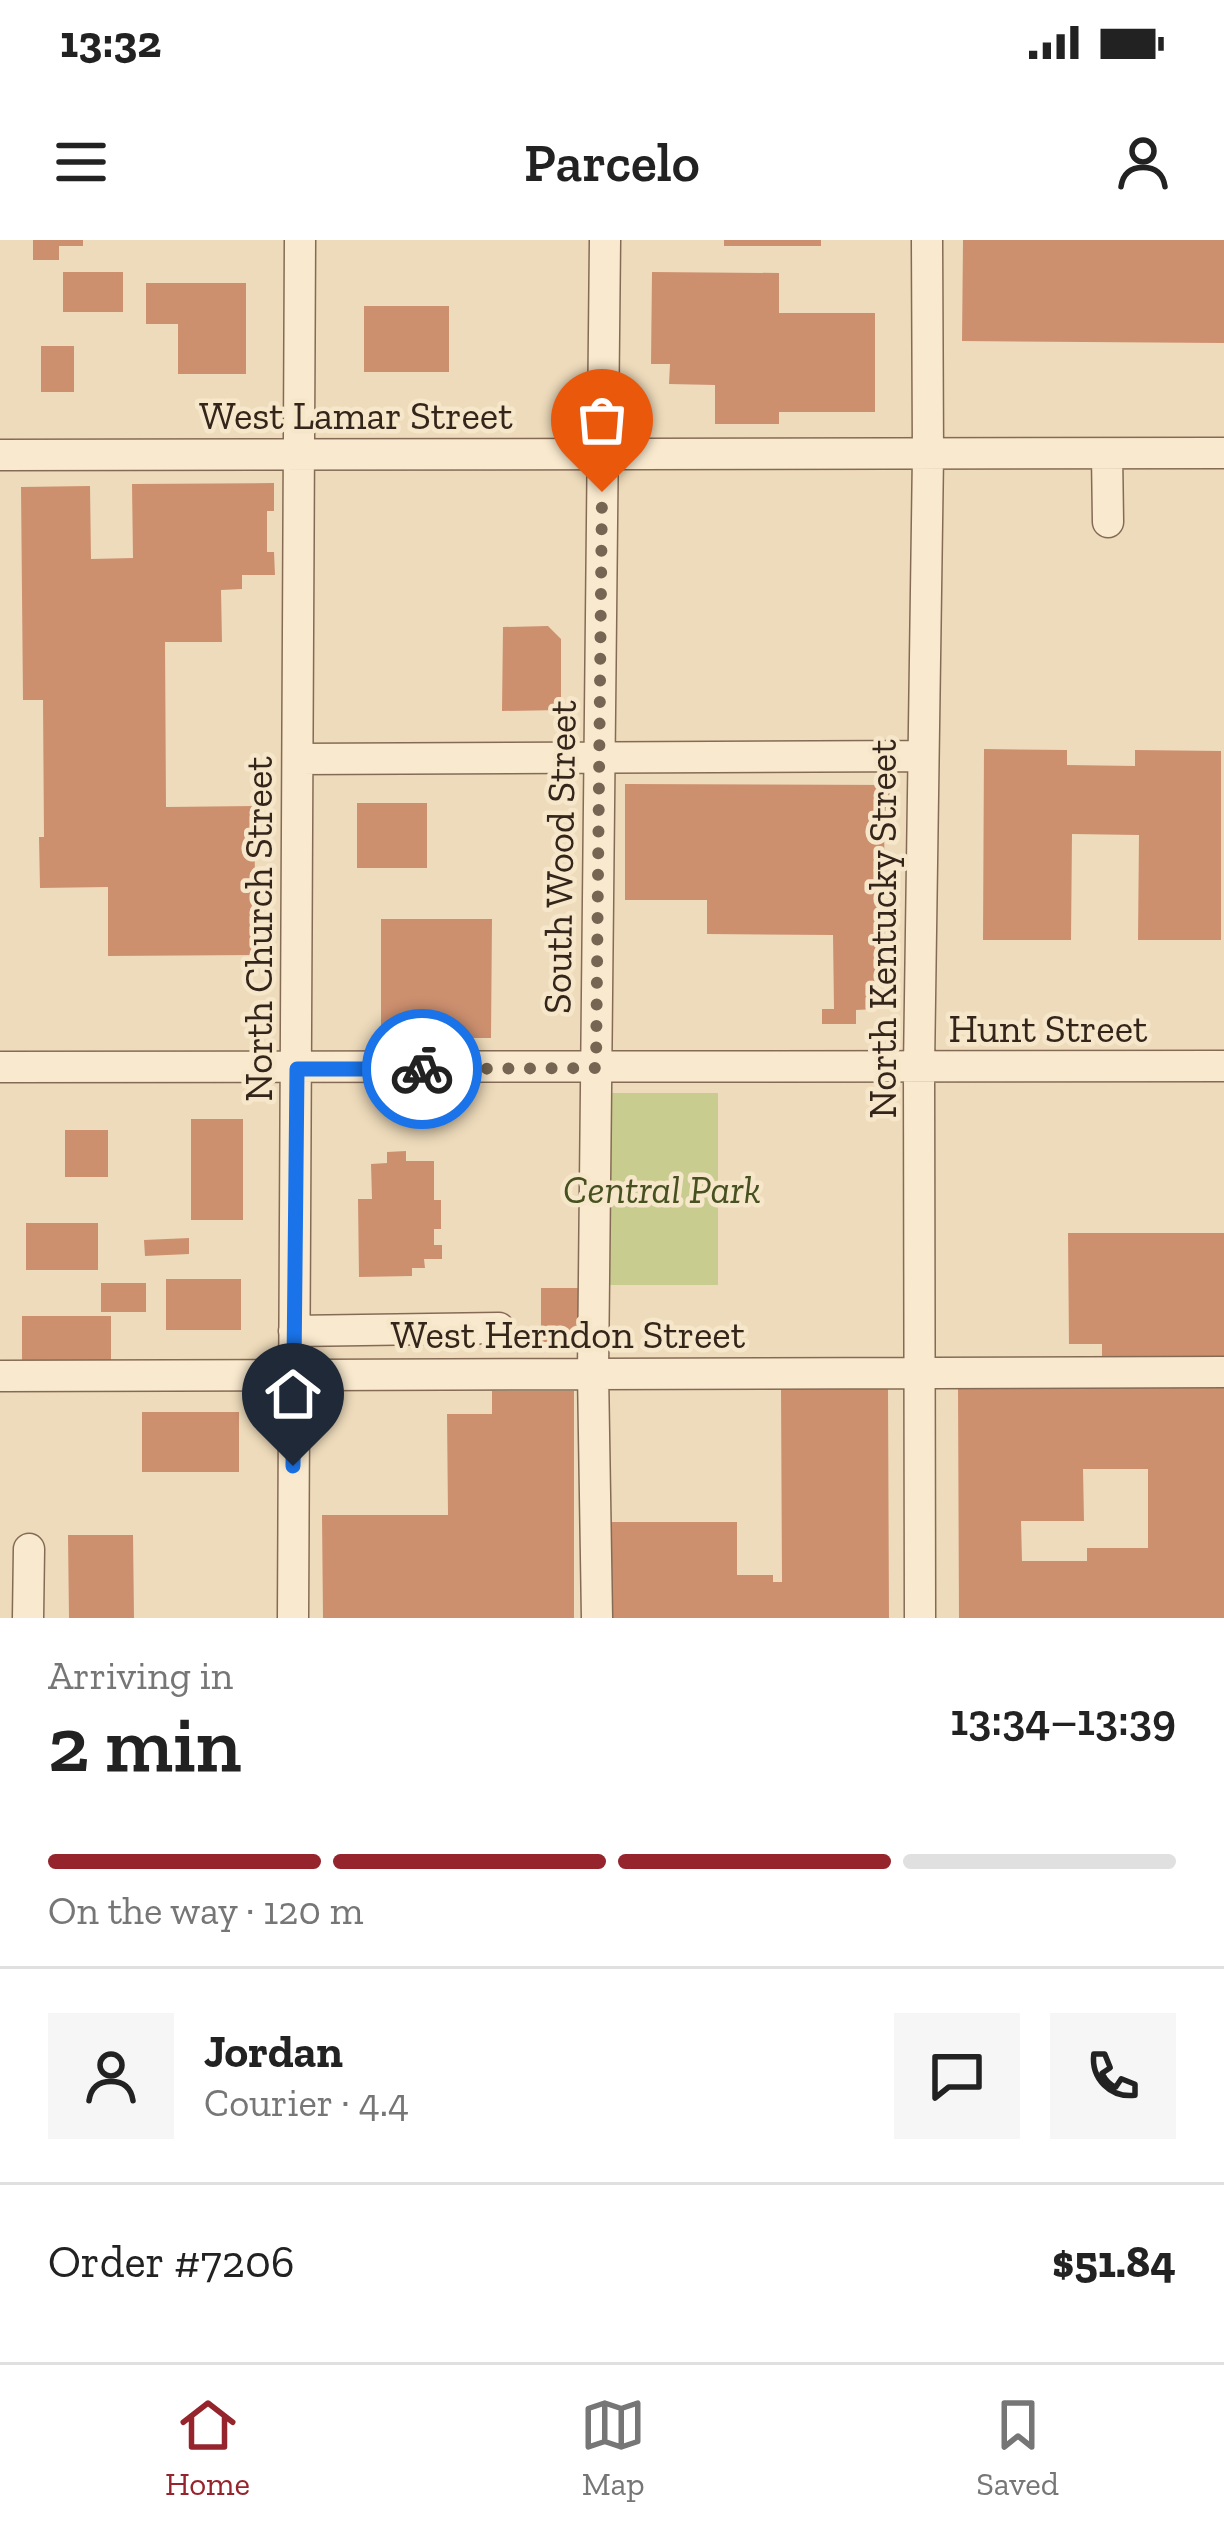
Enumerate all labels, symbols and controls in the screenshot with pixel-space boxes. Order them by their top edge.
text: 13:32 [60,15,161,69]
icon: menu [48,129,114,195]
icon: person [1110,129,1176,195]
text: Parcelo [524,130,700,195]
pin [551,369,653,492]
icon: bag [569,387,635,453]
street label: West Lamar Street [199,392,513,439]
street label: South Wood Street [533,699,586,1014]
street label: North Kentucky Street [859,739,906,1119]
street label: North Church Street [235,756,282,1102]
street label: Hunt Street [949,1005,1148,1052]
courier [362,1009,482,1129]
icon: bike [389,1036,455,1102]
park label: Central Park [563,1166,761,1213]
street label: West Herndon Street [391,1311,746,1358]
pin [242,1343,344,1466]
icon: home [260,1361,326,1427]
text: Arriving in [48,1652,233,1699]
text: 13:34–13:39 [950,1693,1176,1747]
text: 2 min [48,1697,241,1791]
text: On the way · 120 m [48,1887,363,1934]
button: person [48,2013,174,2139]
button: chat [894,2013,1020,2139]
button: phone [1050,2013,1176,2139]
text: Jordan [204,2025,343,2079]
text: Courier · 4.4 [204,2079,409,2126]
text: Order #7206 [48,2235,295,2289]
text: $51.84 [1052,2235,1176,2289]
tab: Home [165,2392,250,2503]
tab: Map [580,2392,646,2503]
tab: Saved [976,2392,1059,2503]

